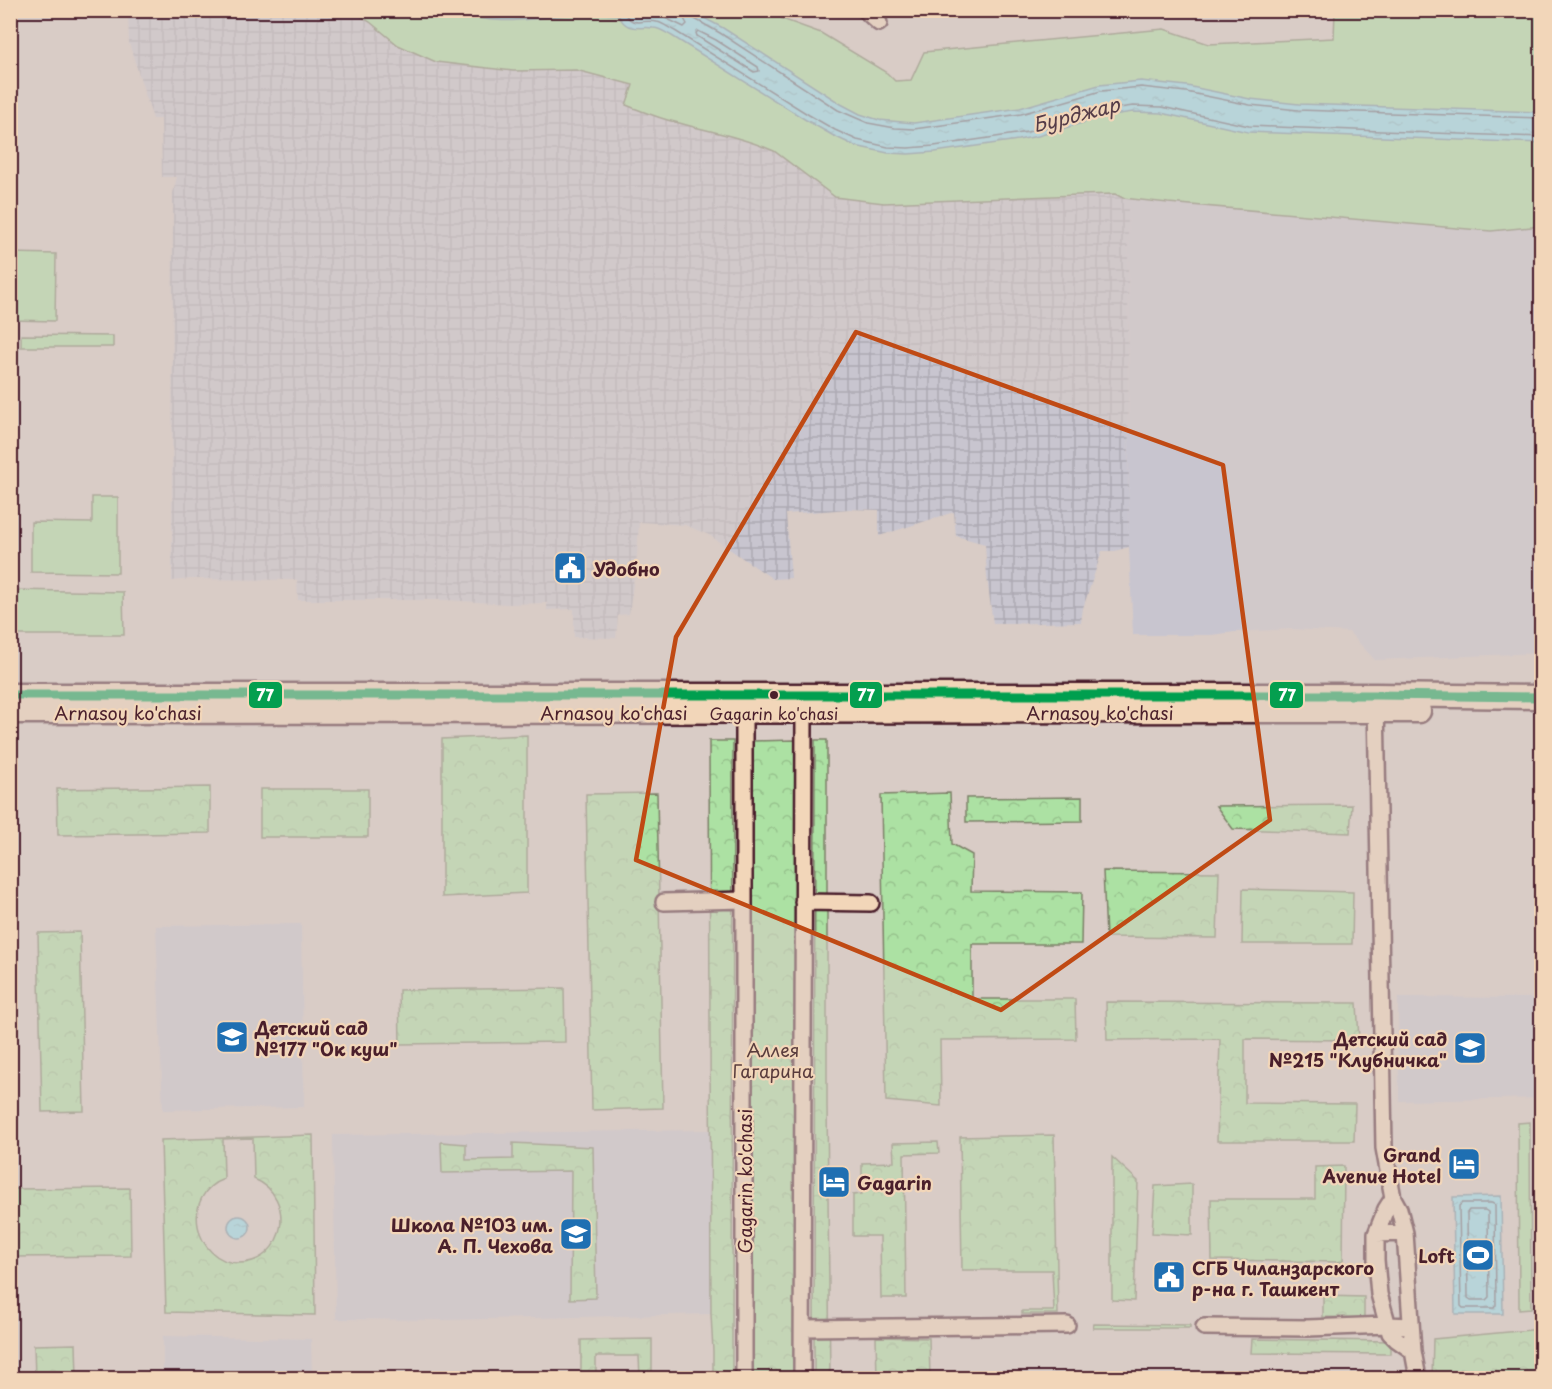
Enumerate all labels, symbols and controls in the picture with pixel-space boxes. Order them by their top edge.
water label: Бурджар [1029,88,1124,139]
public building icon: Удобно [552,550,588,586]
place label: Удобно [593,555,660,582]
line badge: 77 [248,681,283,709]
line badge: 77 [849,681,883,709]
line badge: 77 [1269,681,1304,709]
text: 77 [256,682,274,706]
text: 77 [857,682,875,706]
text: 77 [1278,682,1296,706]
marker: Gagarin ko'chasi [768,689,780,701]
street label: Arnasoy ko'chasi [54,699,202,726]
street label: Arnasoy ko'chasi [540,699,688,726]
street label: Arnasoy ko'chasi [1026,699,1174,726]
place label: Gagarin ko'chasi [710,701,838,725]
place label: Детский сад №177 "Ок куш" [254,1014,398,1062]
school or university icon: Детский сад №177 "Ок куш" [214,1019,250,1055]
place label: Детский сад №215 "Клубничка" [1269,1025,1447,1073]
school or university icon: Детский сад №215 "Клубничка" [1452,1030,1488,1066]
park label: Аллея Гагарина [733,1036,814,1084]
street label: Gagarin ko'chasi [731,1109,758,1253]
place label: Grand Avenue Hotel [1321,1141,1441,1189]
hotel icon: Grand Avenue Hotel [1446,1146,1482,1182]
hotel icon: Gagarin [816,1164,852,1200]
place label: Gagarin [857,1169,932,1196]
place label: Школа №103 им. А. П. Чехова [391,1211,553,1259]
school or university icon: Школа №103 им. А. П. Чехова [558,1216,594,1252]
sports icon: Loft [1460,1237,1496,1273]
place label: Loft [1418,1242,1455,1269]
place label: СГБ Чиланзарского р-на г. Ташкент [1192,1254,1374,1302]
public building icon: СГБ Чиланзарского р-на г. Ташкент [1151,1259,1187,1295]

